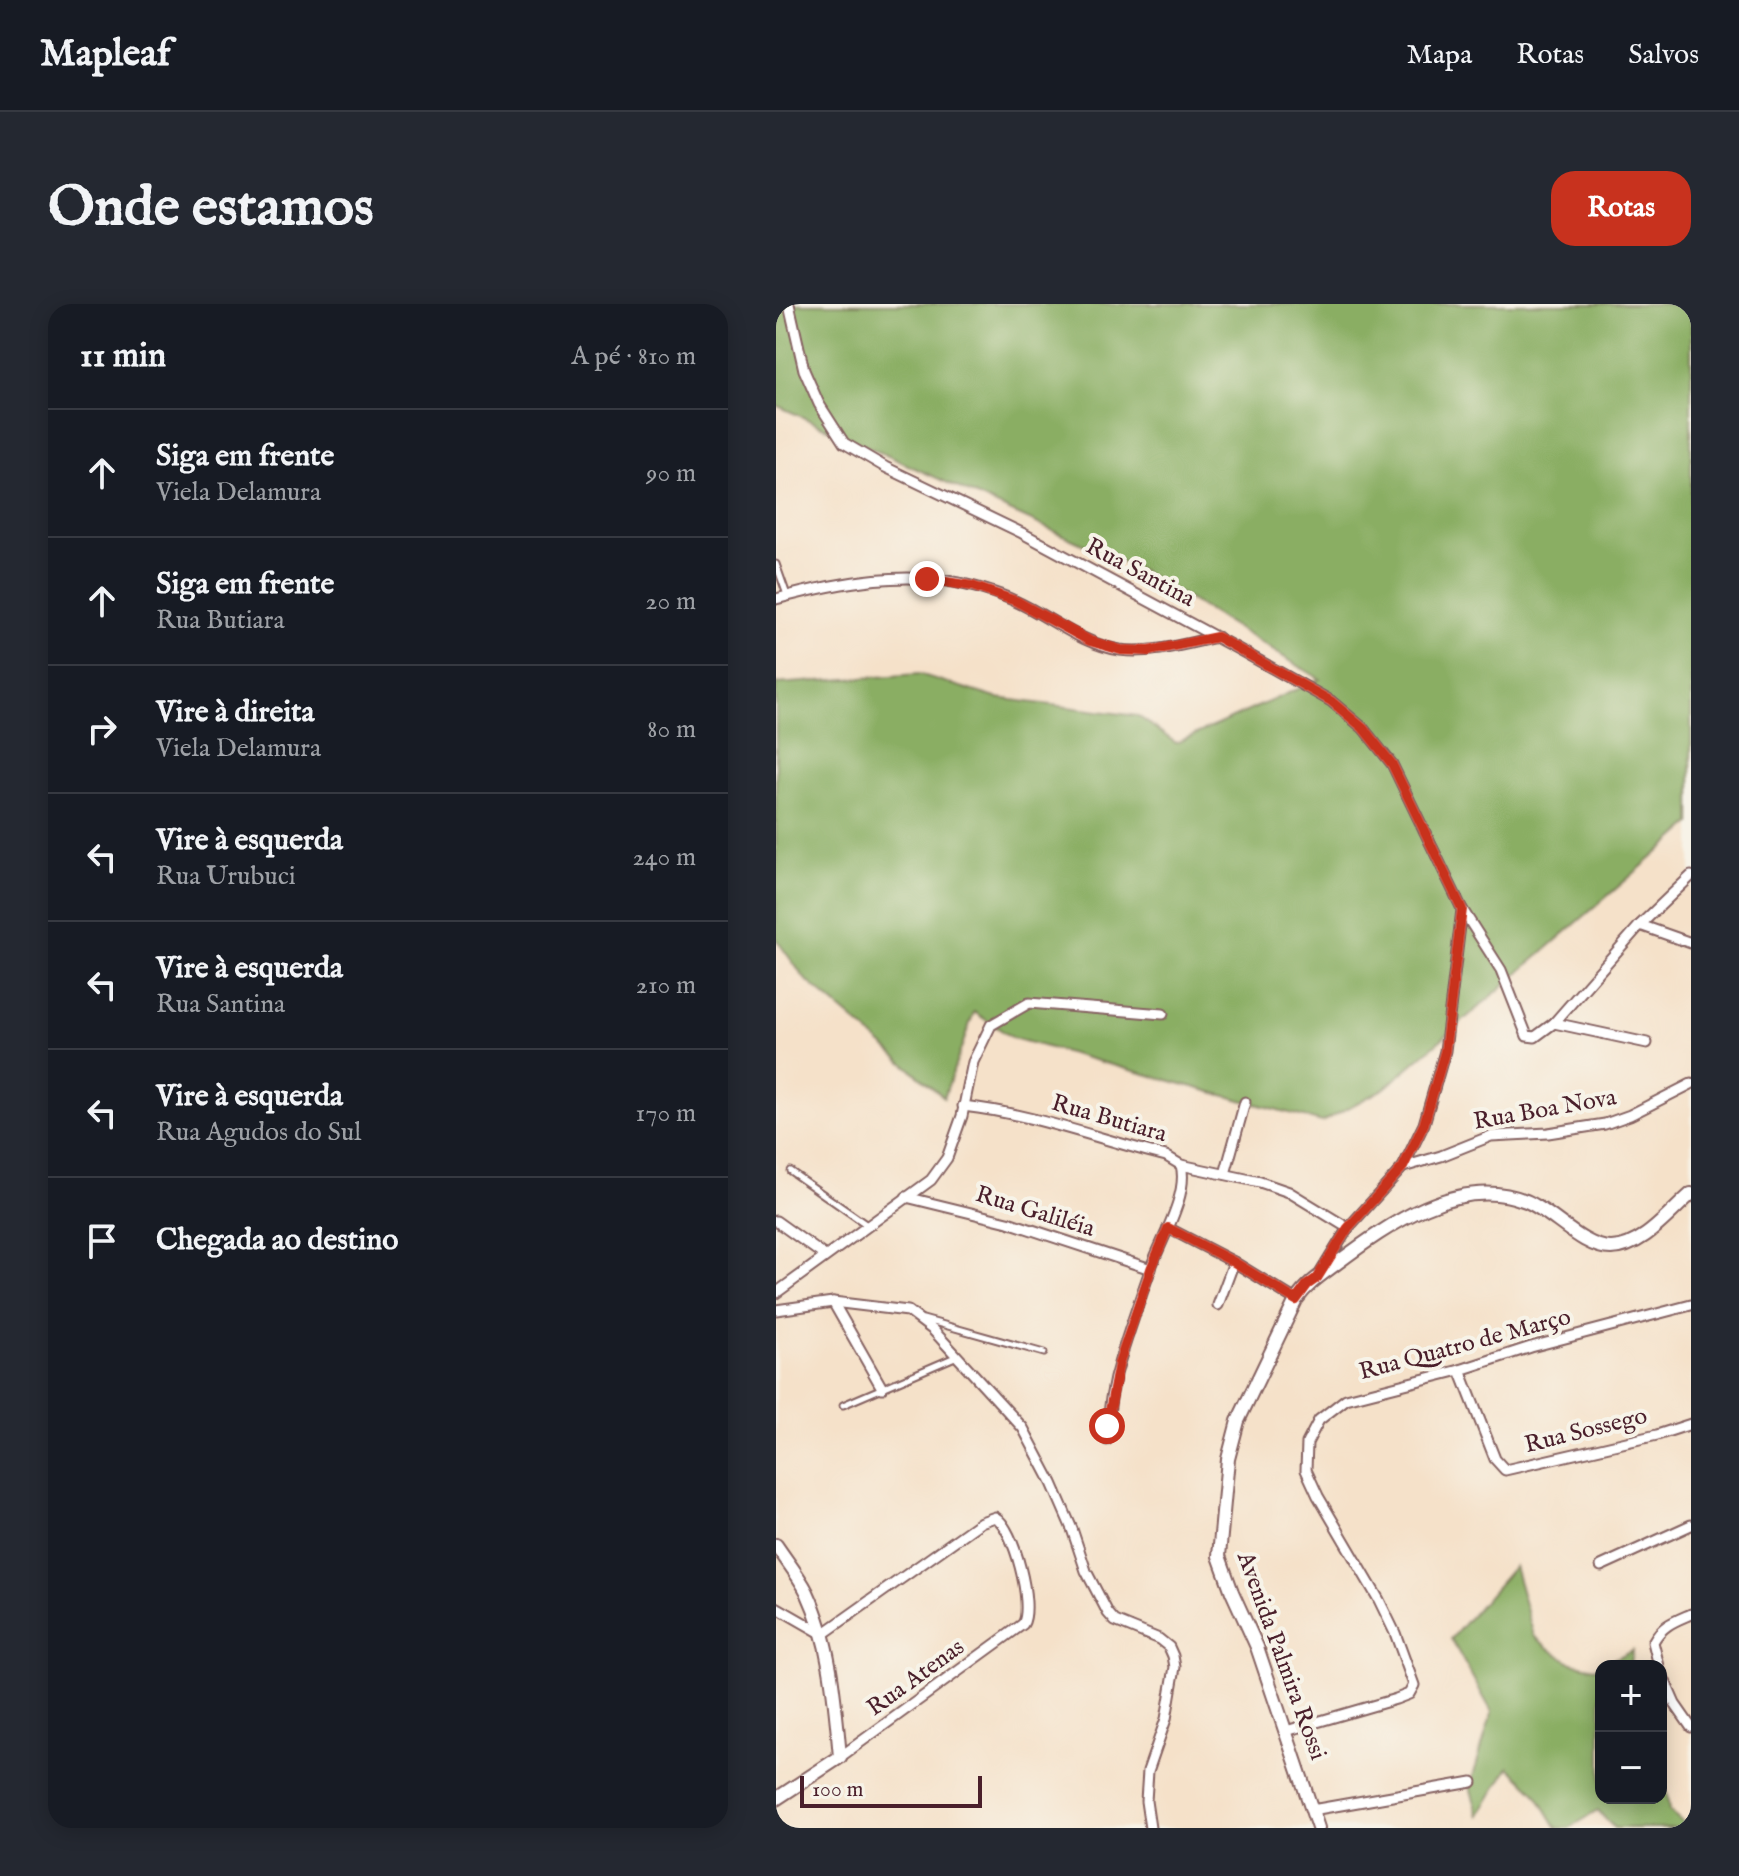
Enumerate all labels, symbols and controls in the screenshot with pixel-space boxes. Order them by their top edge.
text: Mapleaf [40,31,170,79]
text: Mapa [1407,38,1472,73]
text: Rotas [1516,38,1584,73]
text: Salvos [1628,38,1699,73]
button: Rotas [1551,171,1691,246]
text: Onde estamos [48,173,374,244]
text: 11 min [80,335,166,378]
text: A pé · 810 m [571,340,696,373]
text: Siga em frente [156,438,334,476]
icon: ahead [80,451,124,495]
text: 90 m [646,457,696,490]
text: Viela Delamura [156,476,321,509]
street label: Rua Santina [1080,531,1201,615]
route end [909,561,945,597]
text: Siga em frente [156,566,334,604]
icon: ahead [80,579,124,623]
text: 20 m [645,585,696,618]
text: Rua Butiara [156,604,285,637]
text: Vire à direita [156,694,315,732]
icon: right [80,707,124,751]
text: 80 m [647,713,696,746]
text: Viela Delamura [156,732,321,765]
text: Vire à esquerda [156,822,343,860]
icon: left [80,835,124,879]
text: 240 m [633,841,696,874]
text: Rua Urubuci [156,860,296,893]
text: Vire à esquerda [156,950,343,988]
icon: left [80,963,124,1007]
text: 210 m [636,969,696,1002]
text: Rua Santina [156,988,285,1021]
text: Vire à esquerda [156,1078,343,1116]
street label: Rua Boa Nova [1471,1082,1619,1138]
street label: Rua Butiara [1048,1088,1171,1150]
icon: left [80,1091,124,1135]
text: 170 m [636,1097,696,1130]
text: Rua Agudos do Sul [156,1116,361,1149]
street label: Rua Galiléia [972,1179,1099,1245]
icon: arrive [80,1219,124,1263]
text: Chegada ao destino [156,1222,398,1260]
street label: Rua Quatro de Março [1356,1302,1574,1388]
street label: Rua Sossego [1522,1401,1651,1461]
route start [1089,1408,1125,1444]
street label: Avenida Palmira Rossi [1229,1547,1333,1764]
street label: Rua Atenas [861,1632,971,1724]
map controls [1595,1660,1667,1804]
button: + [1595,1660,1667,1732]
button: − [1595,1732,1667,1804]
scale bar [800,1772,982,1808]
text: 100 m [812,1776,864,1804]

